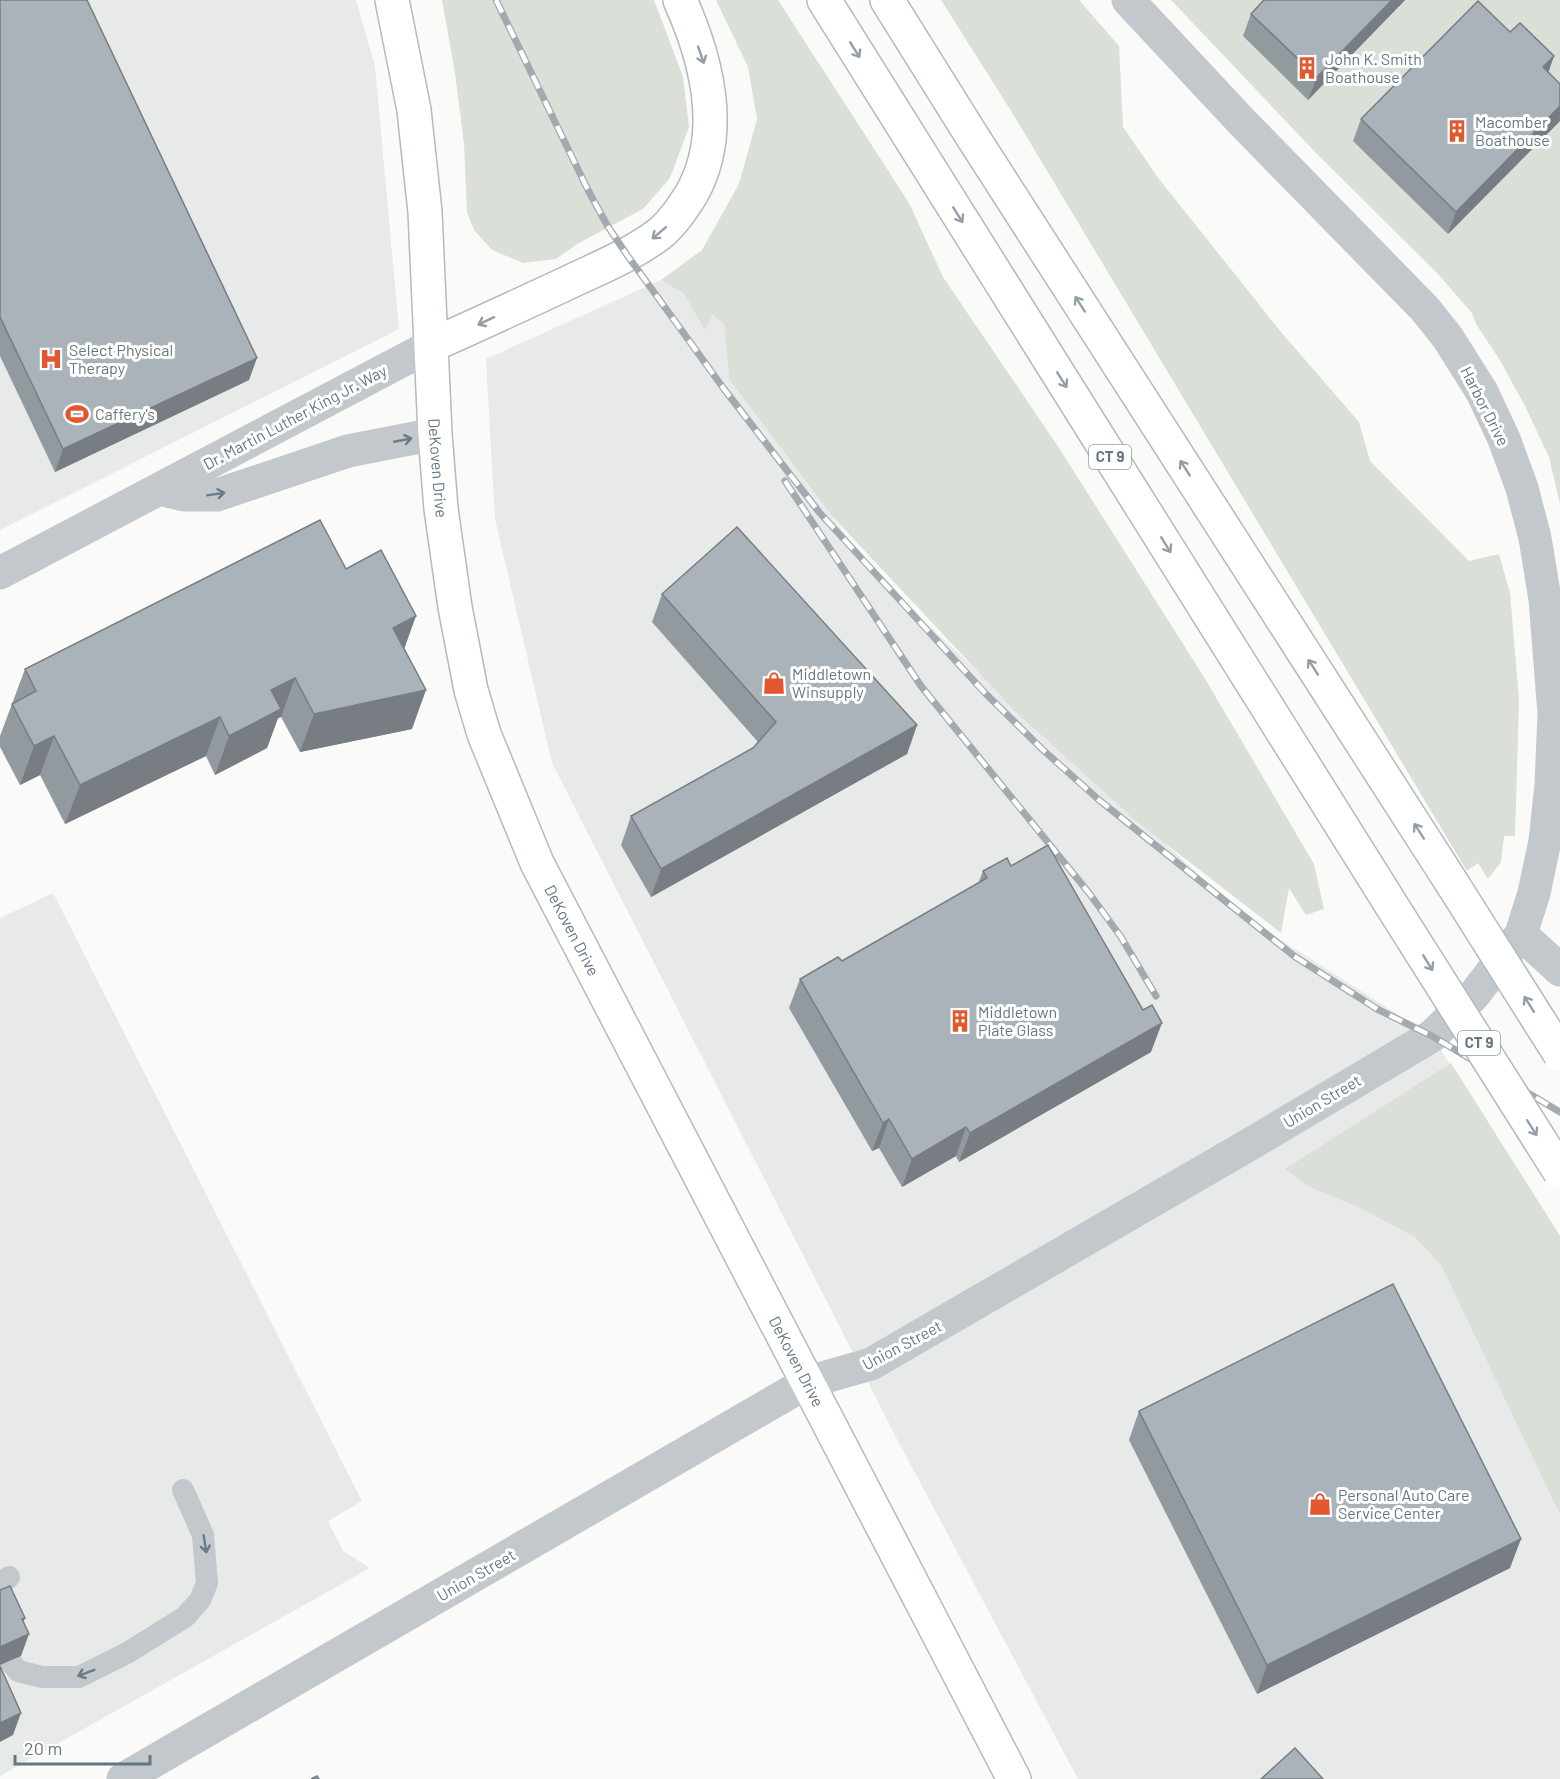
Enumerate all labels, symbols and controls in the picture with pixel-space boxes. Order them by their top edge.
one-way arrow [849,41,861,58]
one-way arrow [696,45,707,64]
place label: John K. Smith Boathouse [1325,49,1422,86]
building icon: John K. Smith Boathouse [1294,55,1320,81]
place label: Macomber Boathouse [1475,112,1550,149]
building icon: Macomber Boathouse [1444,118,1470,144]
one-way arrow [953,206,965,223]
one-way arrow [651,226,667,239]
one-way arrow [1073,296,1085,313]
one-way arrow [477,315,495,327]
place label: Select Physical Therapy [69,340,173,377]
hospital icon: Select Physical Therapy [38,346,64,372]
street label: Dr. Martin Luther King Jr. Way [200,360,390,473]
street label: Harbor Drive [1457,363,1514,449]
one-way arrow [1056,371,1068,388]
sports icon: Caffery's [64,401,90,427]
place label: Caffery's [95,404,155,423]
street label: DeKoven Drive [425,418,452,519]
one-way arrow [393,434,413,445]
road number: CT 9 [1089,445,1131,469]
one-way arrow [1179,460,1191,476]
one-way arrow [206,488,226,499]
one-way arrow [1160,536,1172,553]
one-way arrow [1307,659,1319,676]
place label: Middletown Winsupply [792,664,871,701]
shop icon: Middletown Winsupply [761,670,787,696]
one-way arrow [1413,823,1425,840]
street label: DeKoven Drive [541,881,604,979]
one-way arrow [1423,954,1435,971]
one-way arrow [1522,996,1534,1013]
place label: Middletown Plate Glass [978,1002,1057,1039]
building icon: Middletown Plate Glass [947,1008,973,1034]
road number: CT 9 [1458,1031,1500,1055]
street label: Union Street [1279,1070,1364,1131]
one-way arrow [1527,1119,1539,1136]
street label: DeKoven Drive [766,1313,828,1410]
street label: Union Street [859,1316,945,1373]
place label: Personal Auto Care Service Center [1338,1485,1469,1522]
shop icon: Personal Auto Care Service Center [1307,1491,1333,1517]
one-way arrow [199,1533,210,1553]
street label: Union Street [433,1545,518,1605]
one-way arrow [77,1668,96,1679]
scale bar [15,1728,150,1766]
text: 20 m [24,1737,62,1759]

